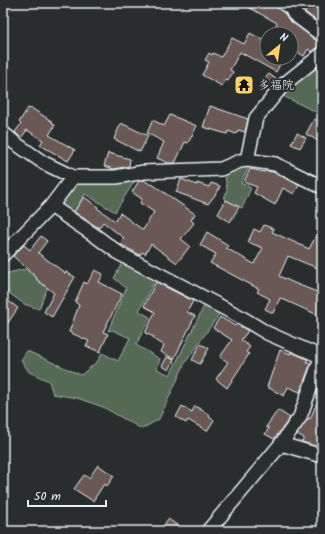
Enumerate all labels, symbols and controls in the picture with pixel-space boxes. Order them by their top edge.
north arrow [259,26,299,66]
text: N [276,29,291,48]
temple icon: 多福院 [233,74,255,96]
place label: 多福院 [258,76,294,95]
scale bar [28,482,106,508]
text: 50 m [34,487,61,506]

